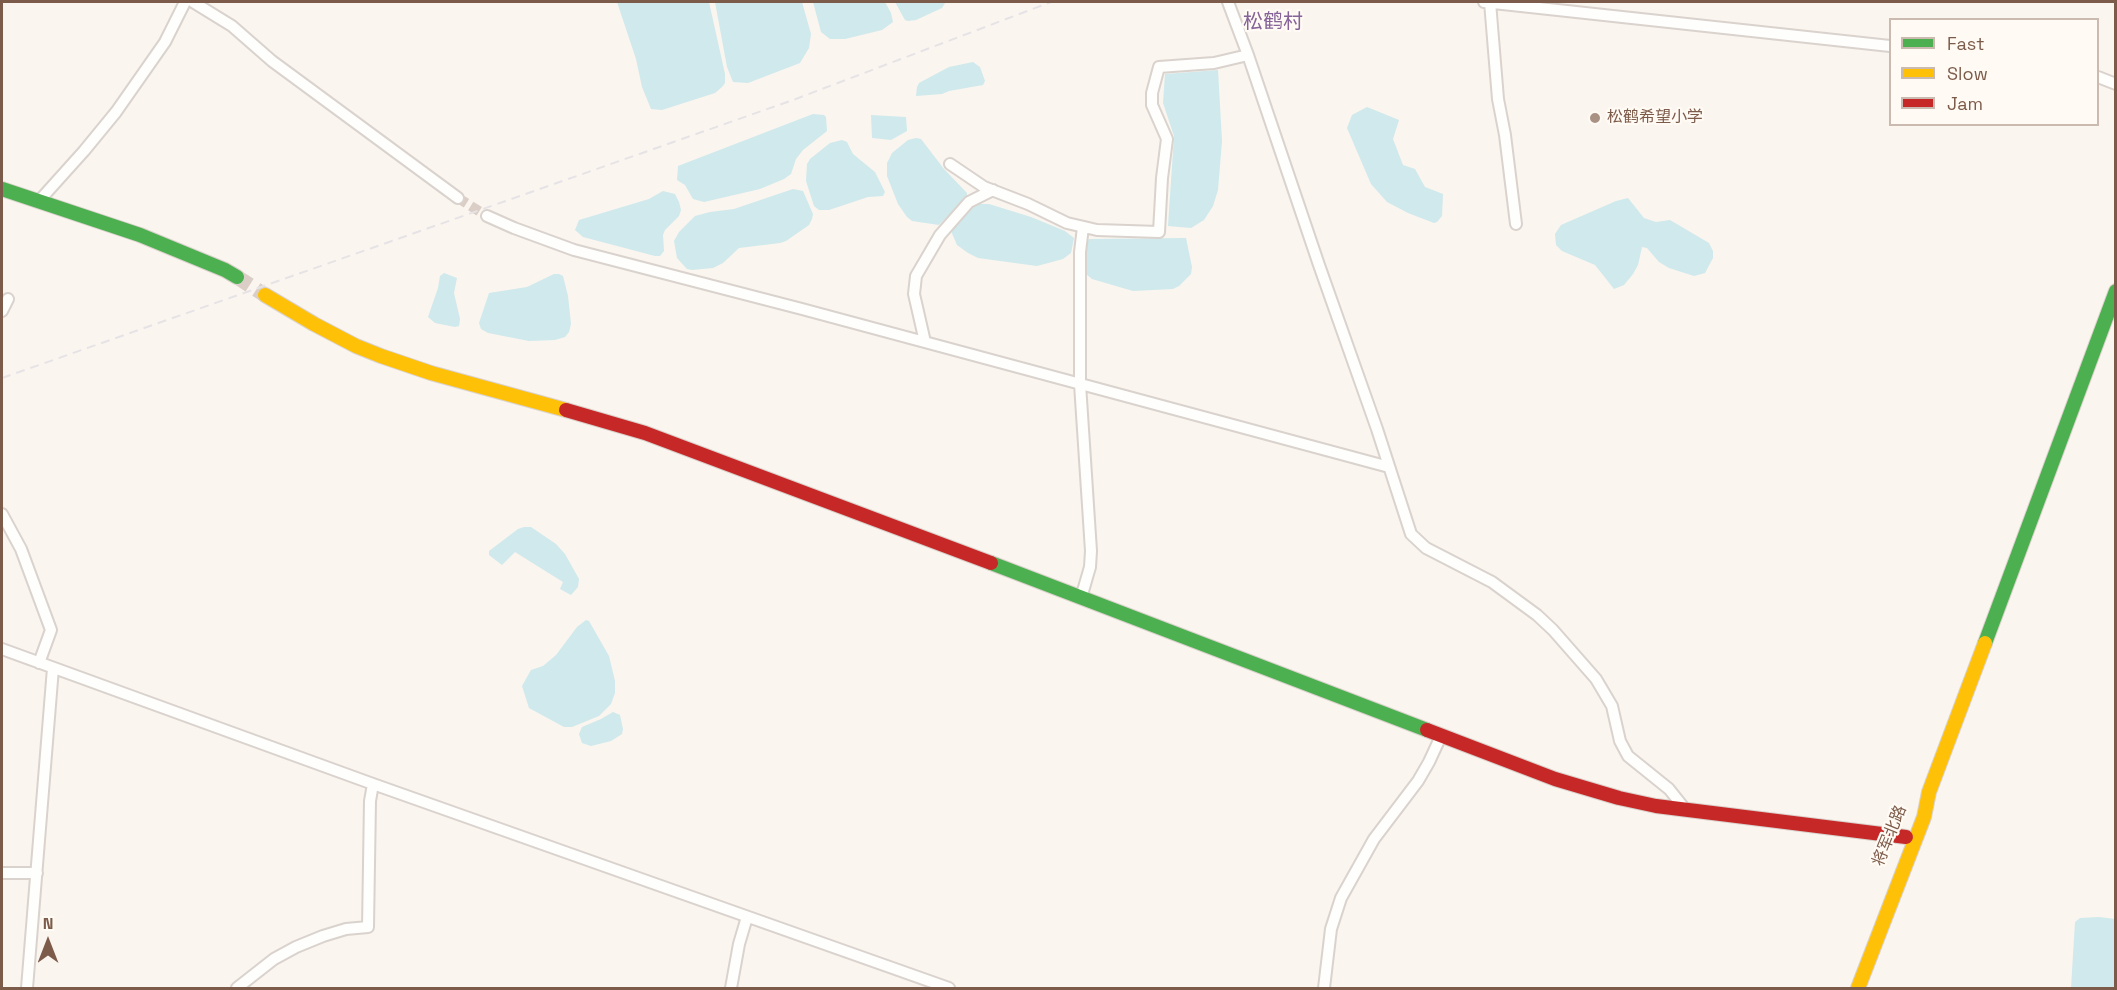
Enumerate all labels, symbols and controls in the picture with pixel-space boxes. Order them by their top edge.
district label: 松鹤村 [1243,11,1303,35]
legend [1889,18,2099,126]
text: Fast [1947,32,1984,55]
text: Slow [1947,62,1988,85]
text: Jam [1947,92,1983,115]
place label: 松鹤希望小学 [1607,108,1703,128]
marker: 松鹤希望小学 [1588,111,1602,125]
street label: 将军北路 [1869,803,1911,869]
north arrow [18,912,78,972]
text: N [43,913,53,934]

